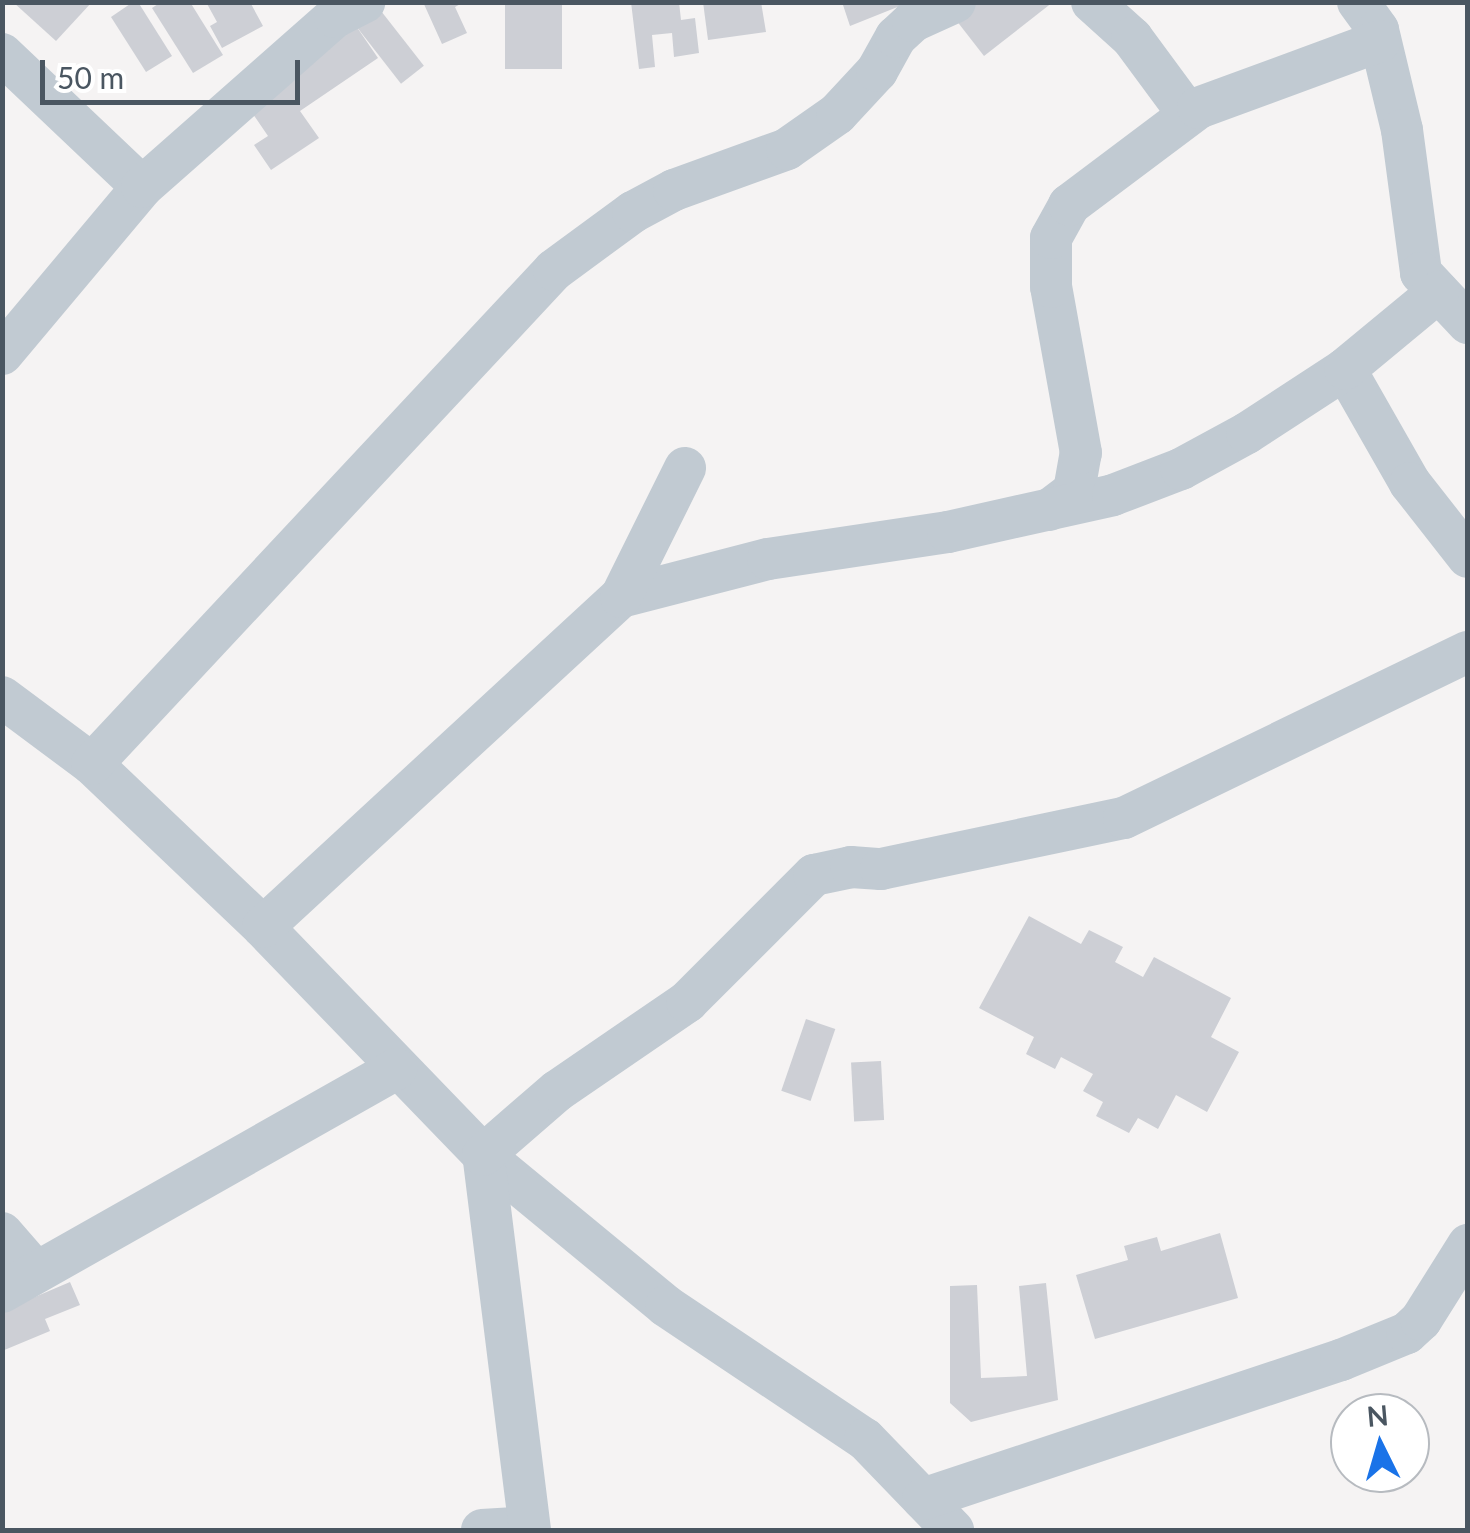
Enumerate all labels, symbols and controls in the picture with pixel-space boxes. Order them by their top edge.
scale bar [45,40,305,102]
text: 50 m [57,59,124,95]
north arrow [1330,1393,1430,1493]
text: N [1365,1397,1390,1433]

